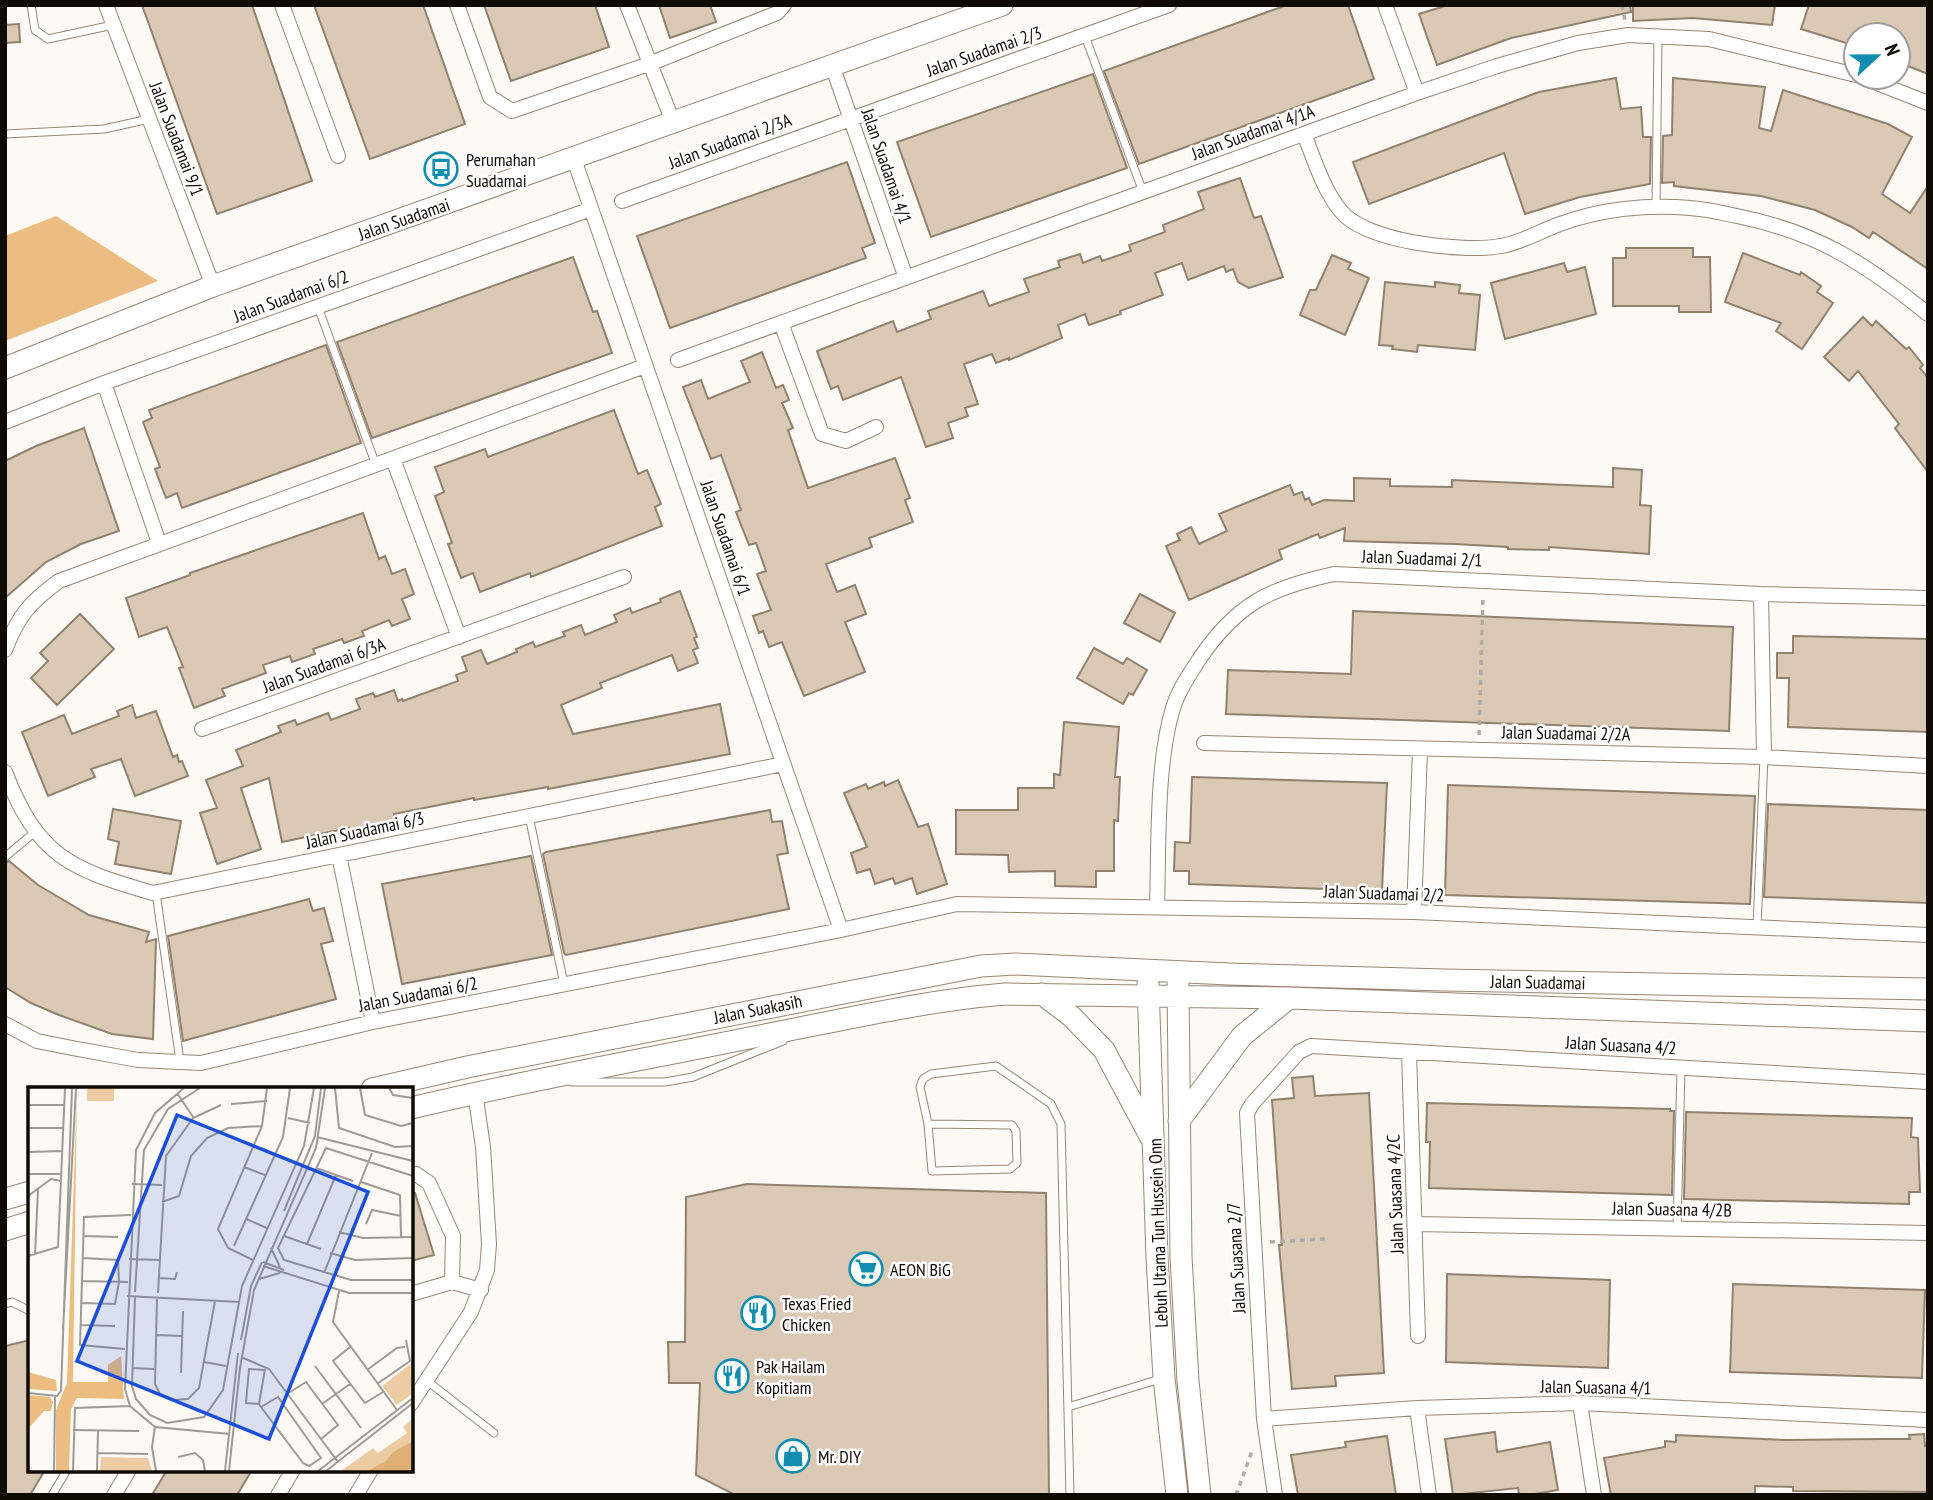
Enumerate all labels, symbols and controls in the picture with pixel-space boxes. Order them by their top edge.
street label: Jalan Suadamai 2/3 [922,21,1045,82]
north arrow [1842,21,1912,91]
text: N [1880,40,1906,59]
street label: Jalan Suadamai 9/1 [144,78,209,199]
street label: Jalan Suadamai 4/1A [1188,99,1318,165]
street label: Jalan Suadamai 4/1 [856,104,917,227]
street label: Jalan Suadamai 2/3A [665,108,795,174]
place label: Perumahan Suadamai [466,148,536,192]
bus stop icon: Perumahan Suadamai [422,150,460,188]
street label: Jalan Suadamai [354,193,453,246]
street label: Jalan Suadamai 6/2 [230,265,352,328]
street label: Jalan Suadamai 6/1 [695,476,756,599]
street label: Jalan Suadamai 2/1 [1360,544,1483,572]
street label: Jalan Suadamai 6/3A [259,632,389,698]
street label: Jalan Suadamai 2/2A [1500,720,1631,746]
street label: Jalan Suadamai 6/3 [303,806,426,854]
street label: Jalan Suadamai 2/2 [1322,879,1445,907]
street label: Jalan Suadamai [1489,970,1586,994]
street label: Jalan Suadamai 6/2 [356,971,479,1017]
street label: Jalan Suakasih [711,989,804,1029]
street label: Jalan Suasana 4/2 [1564,1031,1677,1059]
inset map [28,1087,413,1472]
street label: Jalan Suasana 4/2C [1381,1134,1409,1255]
street label: Lebuh Utama Tun Hussein Onn [1143,1138,1173,1328]
street label: Jalan Suasana 4/2B [1611,1196,1732,1222]
street label: Jalan Suasana 2/7 [1222,1202,1250,1315]
supermarket icon: AEON BiG [847,1250,885,1288]
place label: AEON BiG [890,1258,951,1281]
place label: Texas Fried Chicken [782,1292,851,1336]
restaurant icon: Texas Fried Chicken [739,1294,777,1332]
place label: Pak Hailam Kopitiam [756,1355,825,1399]
restaurant icon: Pak Hailam Kopitiam [713,1357,751,1395]
street label: Jalan Suasana 4/1 [1539,1375,1652,1399]
shop icon: Mr. DIY [774,1437,812,1475]
place label: Mr. DIY [818,1445,862,1468]

